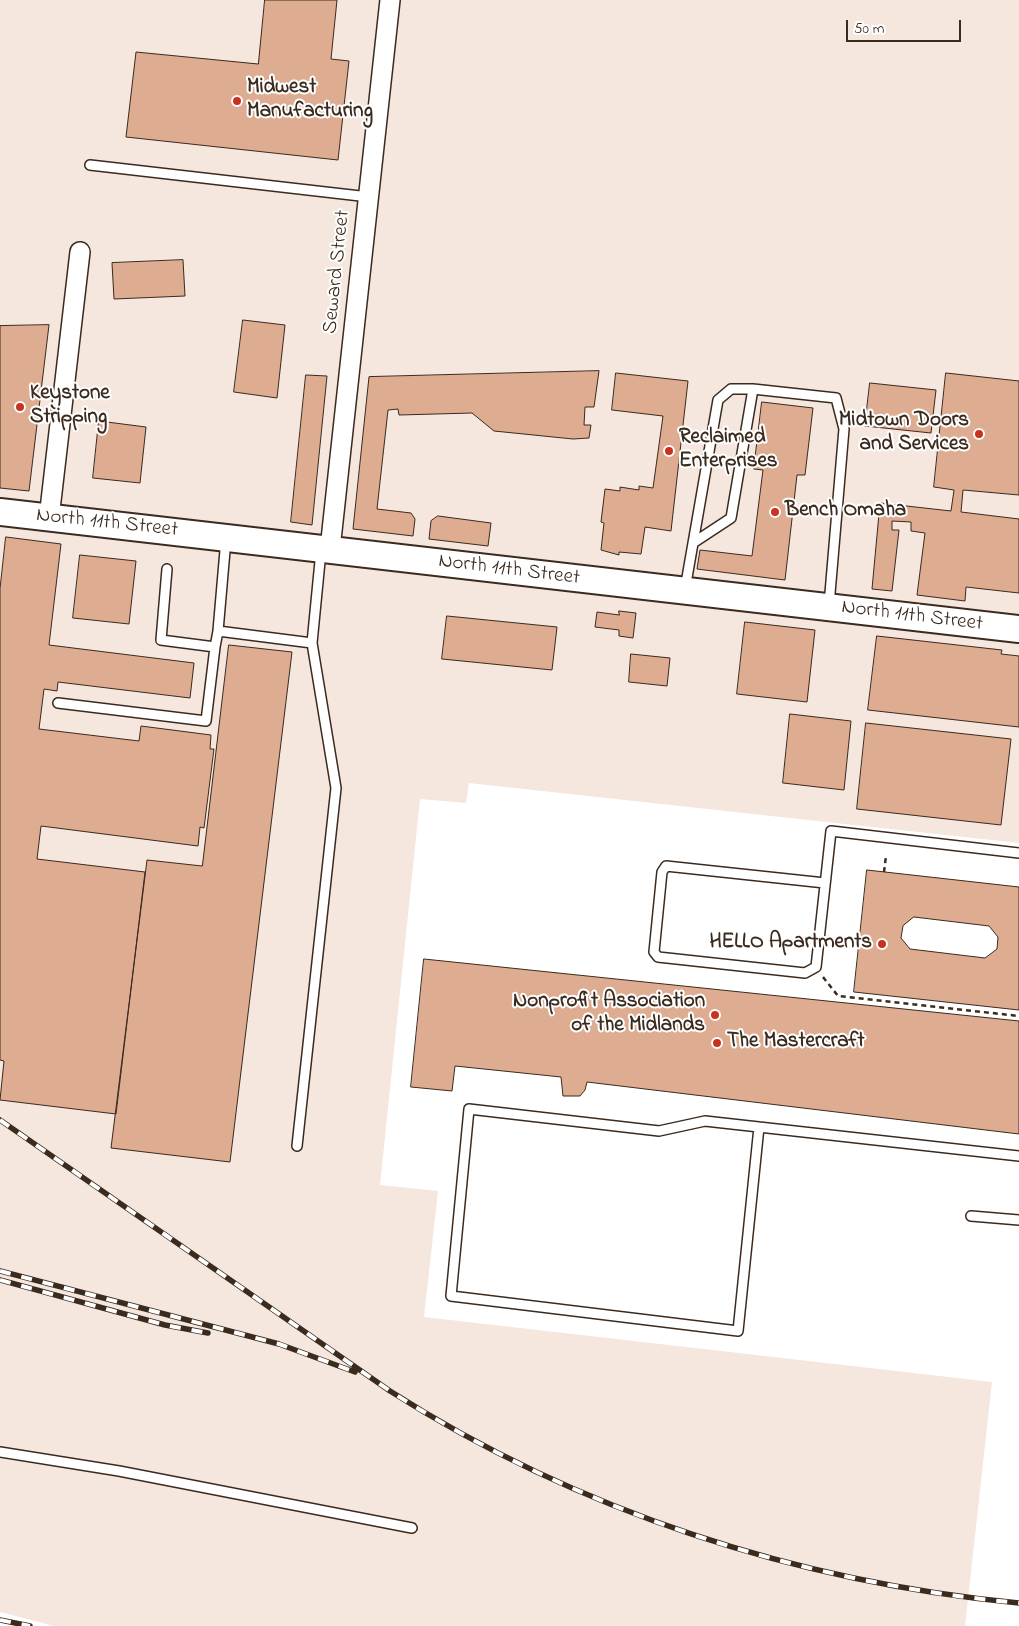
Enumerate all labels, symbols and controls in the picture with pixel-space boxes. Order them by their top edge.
scale bar [849,10,964,42]
text: 50 m [854,18,884,40]
place label: Midwest Manufacturing [247,76,373,126]
marker: Midwest Manufacturing [231,95,243,107]
street label: Seward Street [319,209,357,335]
place label: Keystone Stripping [30,382,110,432]
marker: Keystone Stripping [14,401,26,413]
place label: Midtown Doors and Services [839,409,969,459]
place label: Reclaimed Enterprises [679,426,778,476]
marker: Midtown Doors and Services [973,428,985,440]
marker: Reclaimed Enterprises [663,445,675,457]
place label: Bench Omaha [785,499,906,525]
street label: North 11th Street [35,504,179,544]
marker: Bench Omaha [769,506,781,518]
street label: North 11th Street [437,550,581,592]
street label: North 11th Street [840,596,984,638]
place label: HELLO Apartments [709,931,872,957]
marker: HELLO Apartments [876,938,888,950]
place label: Nonprofit Association of the Midlands [513,990,705,1040]
marker: Nonprofit Association of the Midlands [709,1009,721,1021]
place label: The Mastercraft [727,1030,865,1056]
marker: The Mastercraft [711,1037,723,1049]

